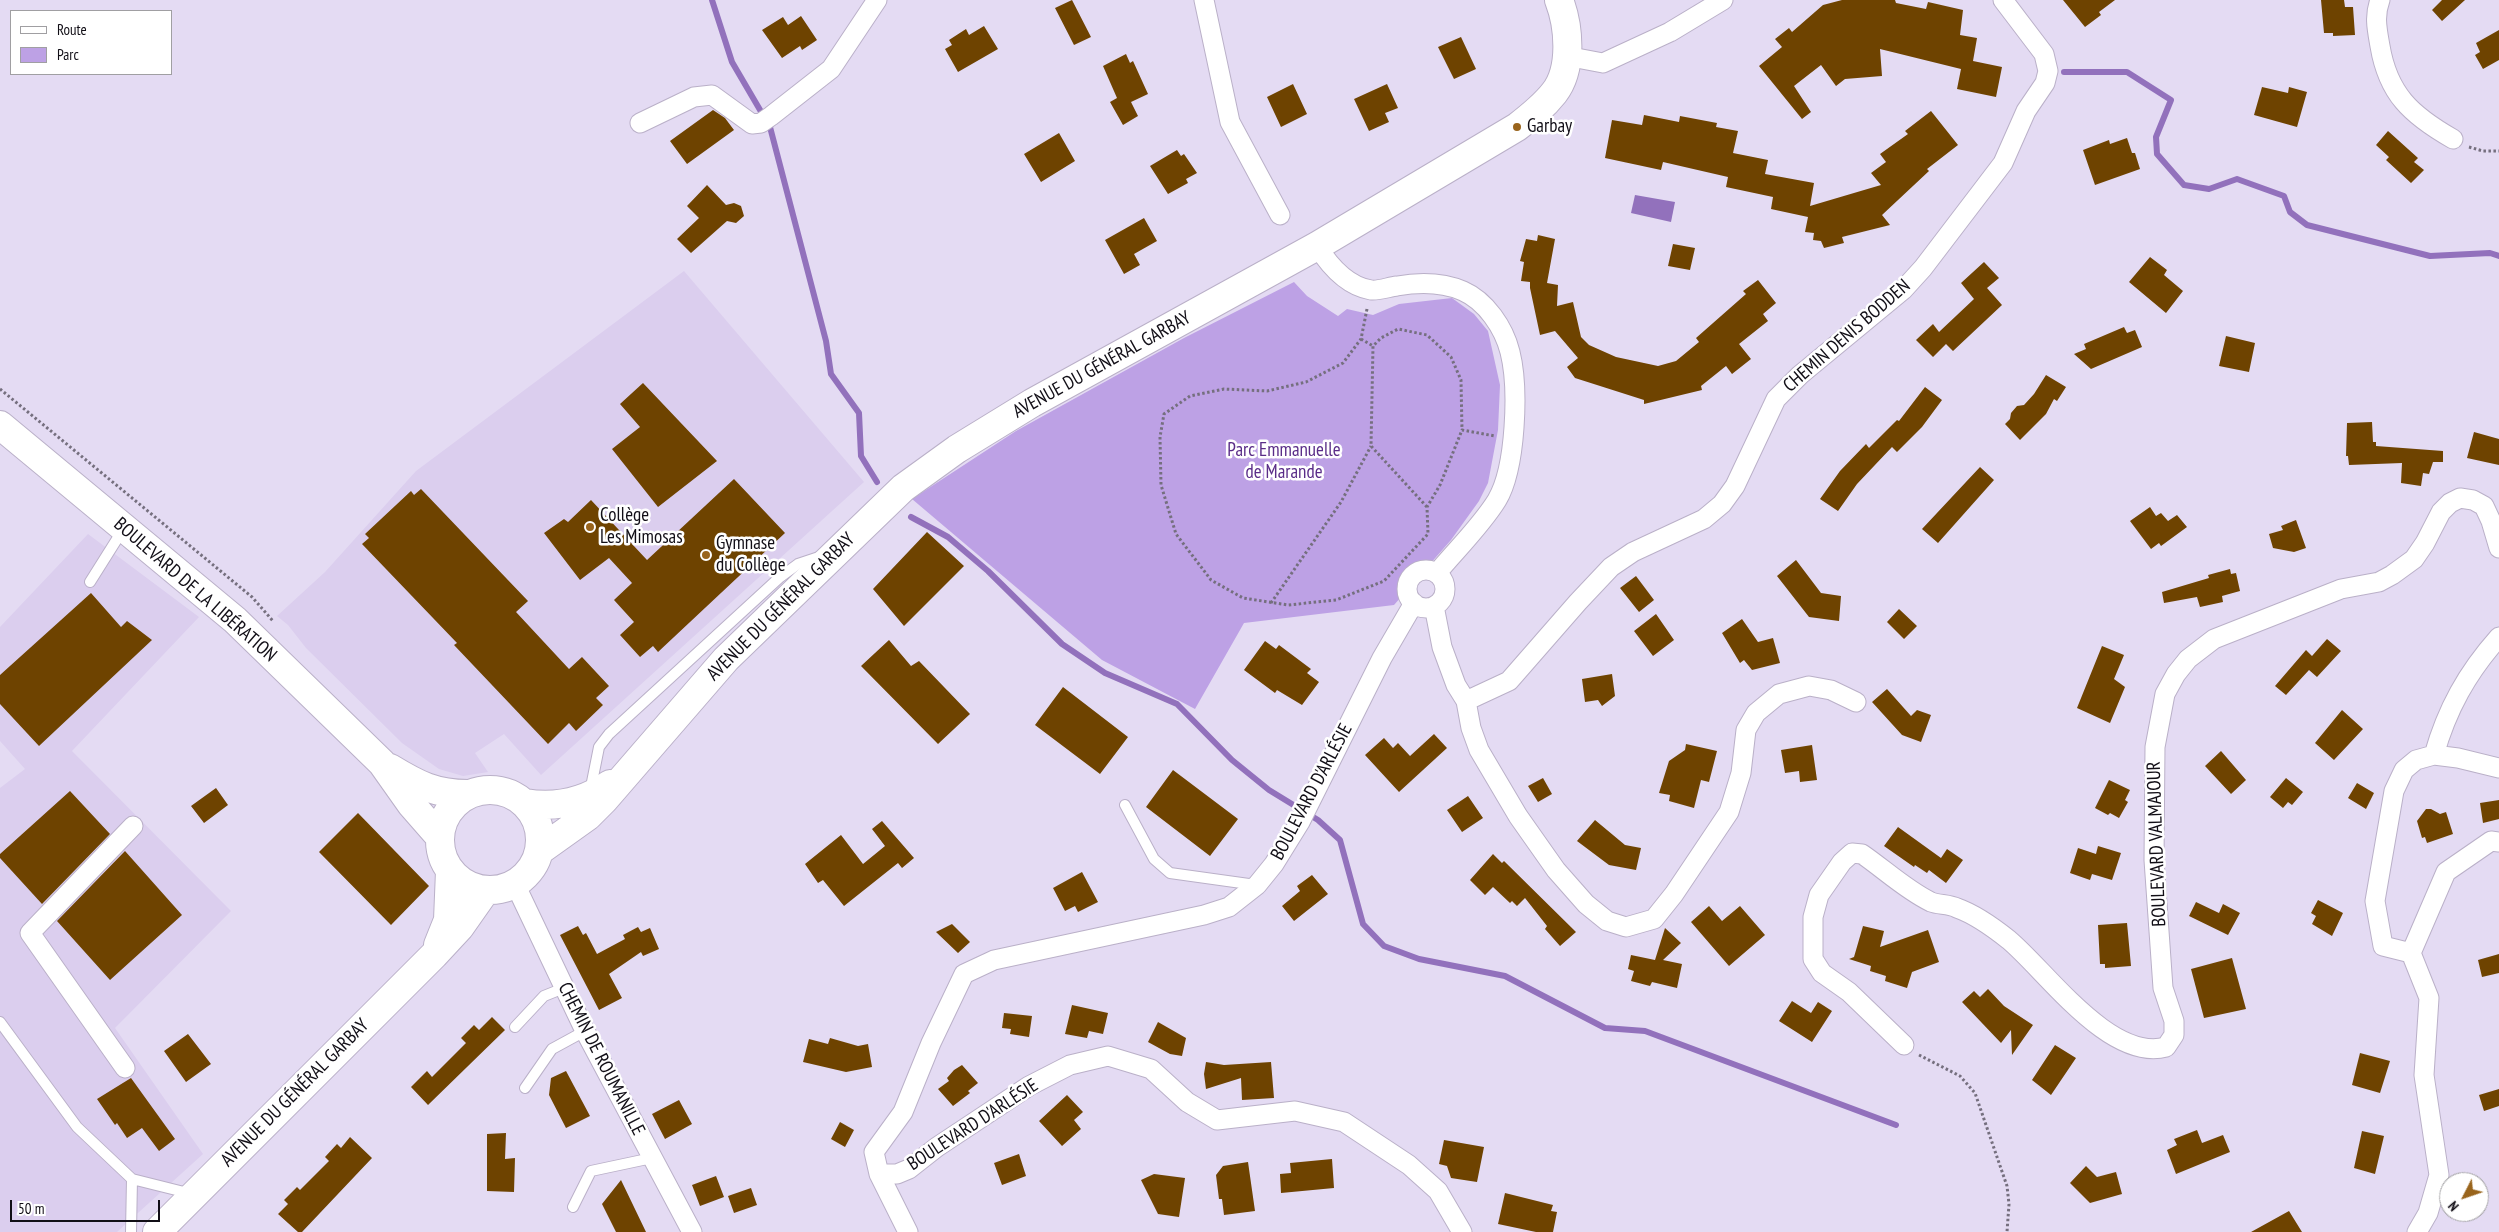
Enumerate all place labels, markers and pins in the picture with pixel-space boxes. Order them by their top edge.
place label: Garbay [1527,116,1572,138]
marker: Garbay [1511,121,1523,133]
place label: Collège Les Mimosas [600,505,683,549]
marker: Collège Les Mimosas [584,521,596,533]
place label: Gymnase du Collège [716,533,785,577]
marker: Gymnase du Collège [700,549,712,561]

